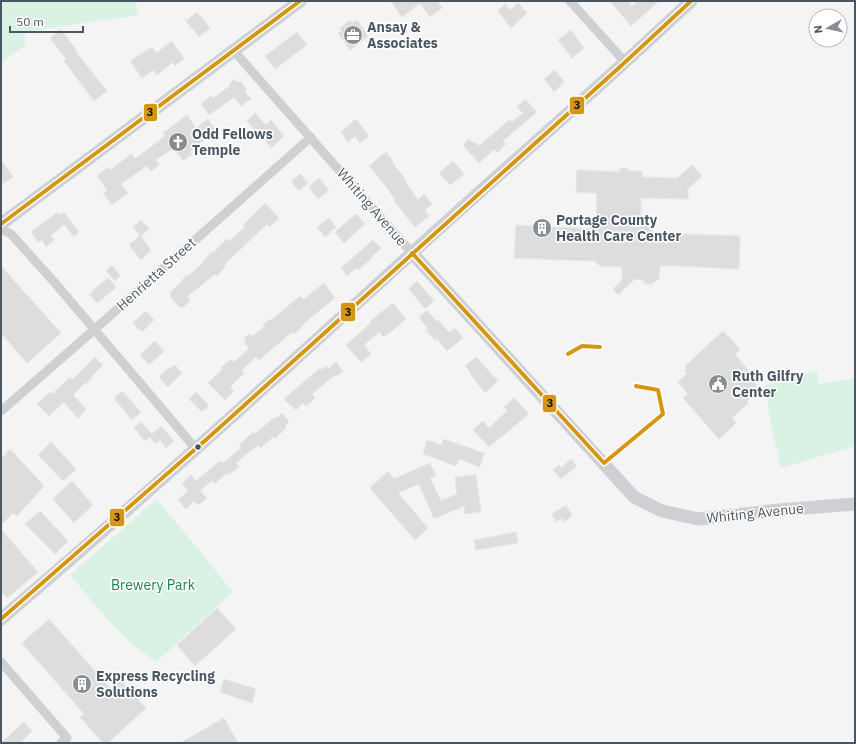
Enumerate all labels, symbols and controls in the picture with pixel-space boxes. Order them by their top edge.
scale bar [10,8,83,34]
north arrow [808,8,848,48]
text: 50 m [16,14,44,29]
place label: Ansay & Associates [367,18,438,52]
office icon: Ansay & Associates [342,24,364,46]
text: N [811,24,826,34]
line badge: 3 [569,96,585,115]
text: 3 [574,98,580,112]
line badge: 3 [143,103,158,122]
text: 3 [147,105,153,119]
place label: Odd Fellows Temple [192,125,273,159]
church icon: Odd Fellows Temple [167,131,189,153]
street label: Whiting Avenue [333,164,411,250]
place label: Portage County Health Care Center [556,211,681,245]
building icon: Portage County Health Care Center [531,217,553,239]
street label: Henrietta Street [113,234,200,314]
line badge: 3 [340,302,356,322]
text: 3 [345,305,351,319]
place label: Ruth Gilfry Center [732,367,804,401]
public building icon: Ruth Gilfry Center [707,373,729,395]
line badge: 3 [542,394,557,413]
text: 3 [547,396,553,410]
unlabelled marker [193,442,203,452]
street label: Whiting Avenue [705,499,805,527]
line badge: 3 [109,508,125,527]
text: 3 [114,510,120,524]
park label: Brewery Park [111,576,196,594]
place label: Express Recycling Solutions [96,667,215,701]
building icon: Express Recycling Solutions [71,673,93,695]

